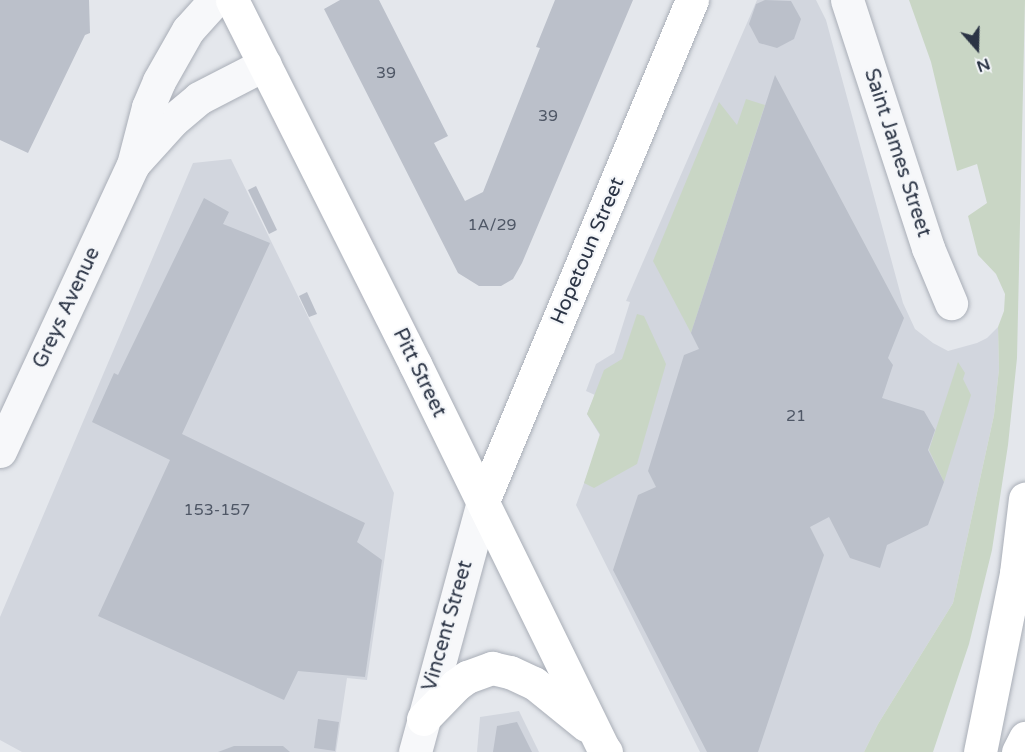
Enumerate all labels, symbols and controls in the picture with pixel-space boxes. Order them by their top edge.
north arrow [947,18,1007,78]
text: N [974,53,993,77]
house number: 39 [376,63,396,83]
street label: Saint James Street [858,66,936,240]
house number: 39 [538,106,558,126]
street label: Hopetoun Street [546,174,630,328]
house number: 1A/29 [467,215,517,235]
street label: Greys Avenue [28,244,106,372]
street label: Pitt Street [387,325,451,421]
house number: 21 [786,406,806,426]
house number: 153-157 [184,500,250,520]
street label: Vincent Street [418,558,478,694]

